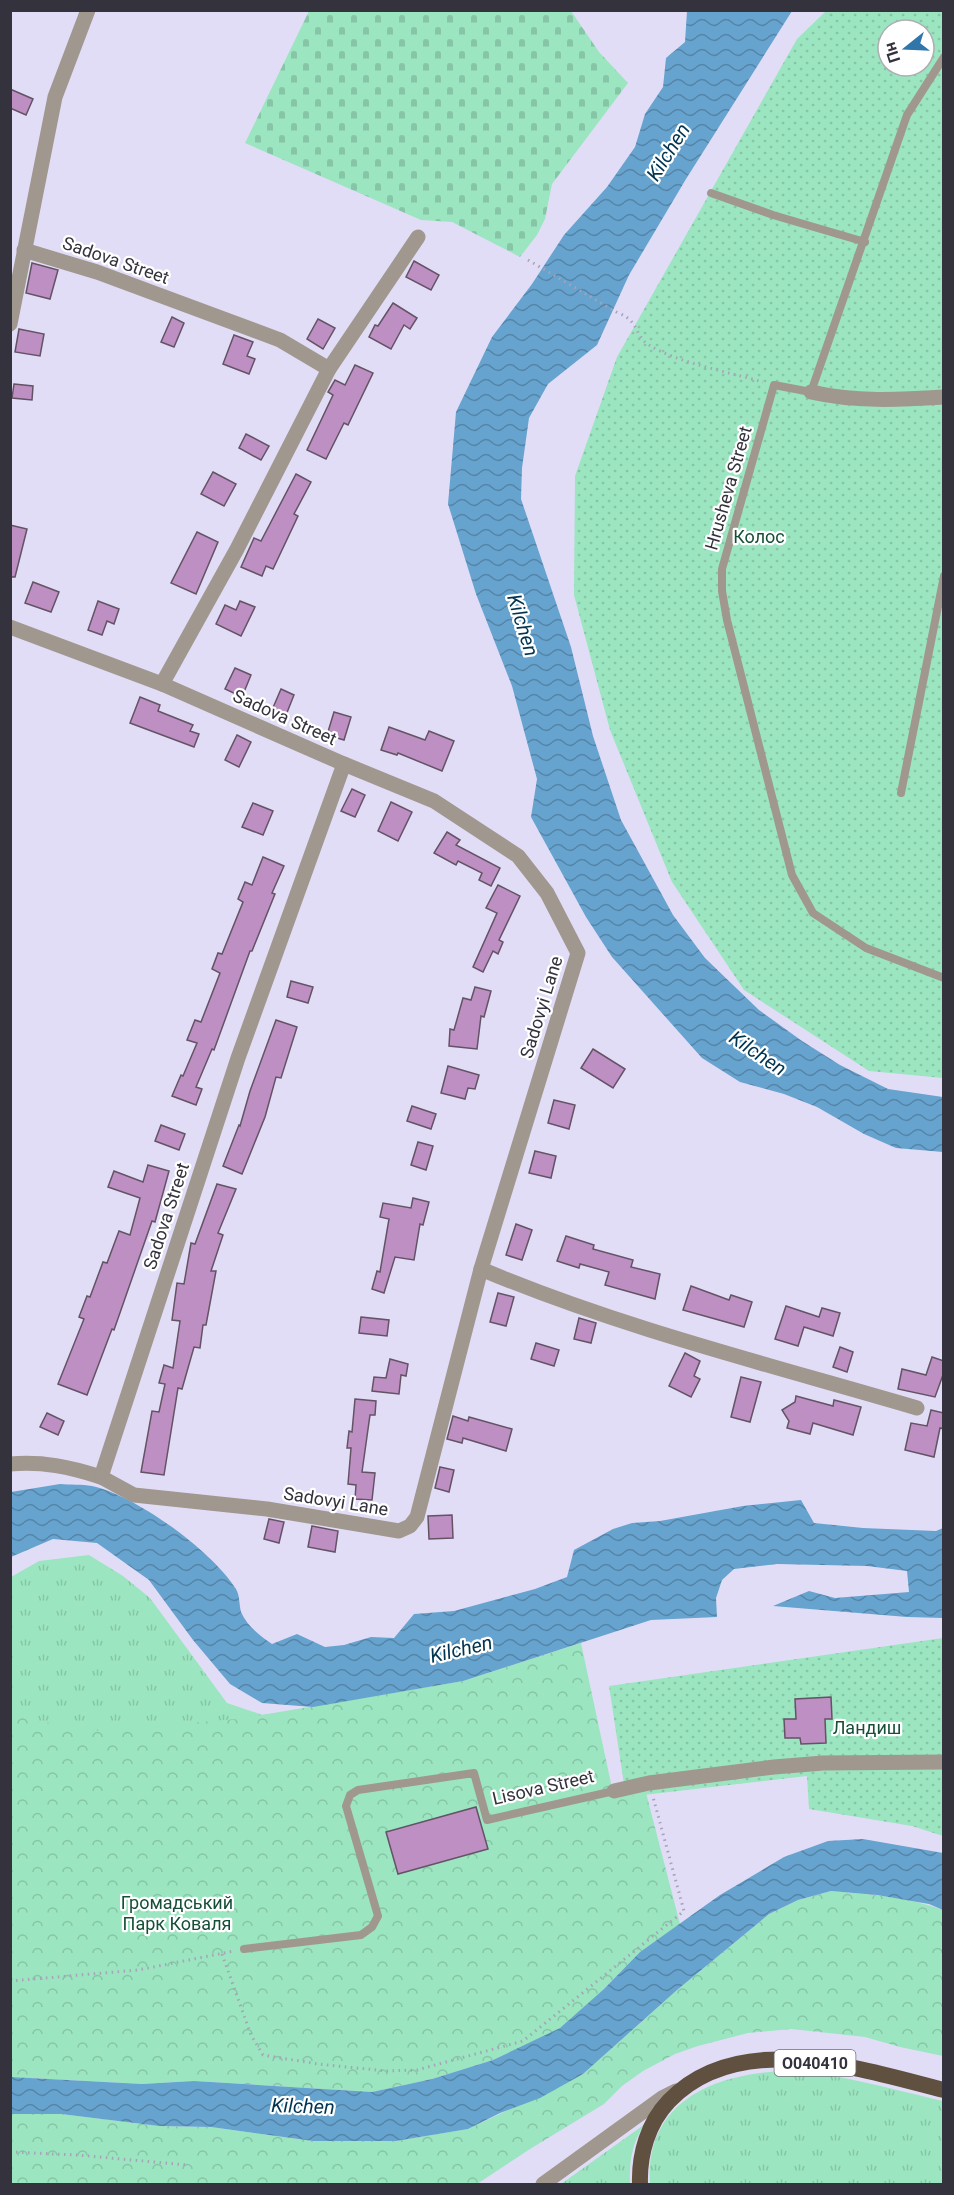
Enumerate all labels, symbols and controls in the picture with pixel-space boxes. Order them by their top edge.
north arrow [876,18,936,78]
text: Пн [880,40,904,65]
water label: Kilchen [641,119,695,185]
street label: Sadova Street [60,232,172,288]
street label: Hrusheva Street [700,424,756,552]
park label: Колос [733,526,785,547]
water label: Kilchen [502,591,544,659]
street label: Sadova Street [230,685,340,749]
street label: Sadovyi Lane [515,953,567,1061]
water label: Kilchen [725,1025,791,1081]
street label: Sadova Street [139,1160,193,1272]
street label: Sadovyi Lane [282,1482,390,1520]
water label: Kilchen [427,1630,495,1668]
park label: Ландиш [833,1717,901,1738]
street label: Lisova Street [490,1765,596,1809]
park label: Громадський Парк Коваля [121,1892,233,1934]
road number: О040410 [774,2050,856,2076]
water label: Kilchen [271,2093,335,2119]

